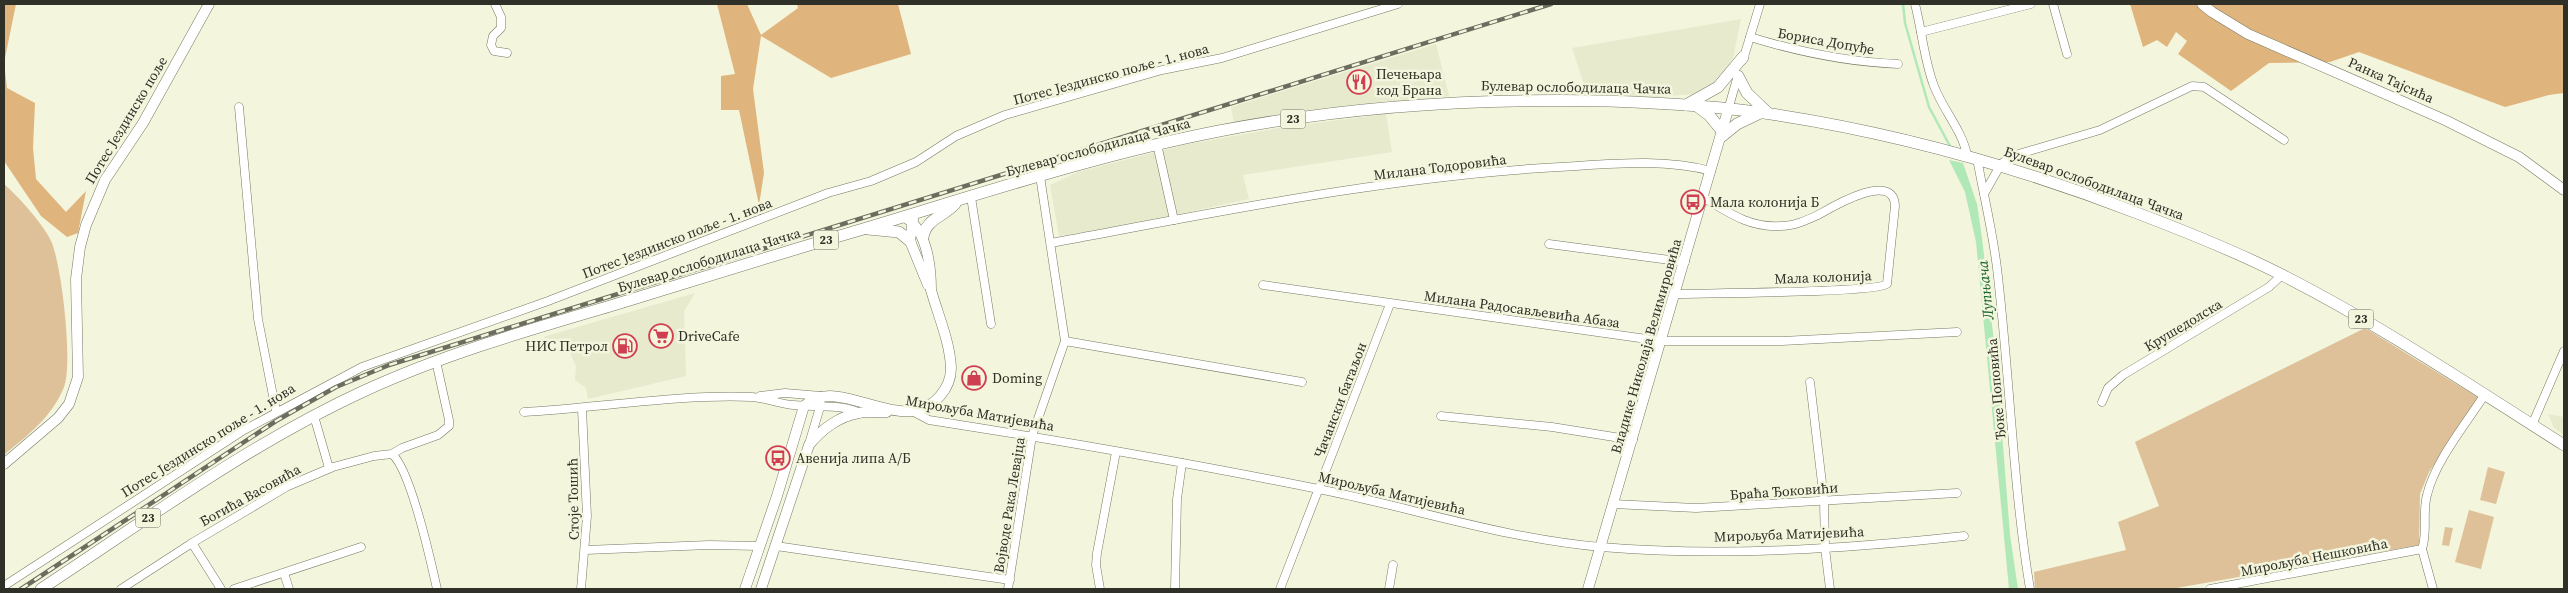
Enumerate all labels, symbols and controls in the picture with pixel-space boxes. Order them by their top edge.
street label: Бориса Допуђе [1776,23,1876,59]
street label: Потес Јездинско поље - 1. нова [1011,38,1212,110]
street label: Потес Јездинско поље [80,52,172,188]
street label: Ранка Тајсића [2345,52,2438,108]
place label: Печењара код Брана [1376,64,1443,100]
restaurant icon: Печењара код Брана [1346,69,1372,95]
street label: Булевар ослободилаца Чачка [1481,75,1672,99]
road number: 23 [1280,110,1306,128]
street label: Булевар ослободилаца Чачка [1004,112,1193,181]
street label: Булевар ослободилаца Чачка [2001,141,2188,225]
street label: Милана Тодоровића [1372,149,1508,185]
bus stop icon: Мала колонија Б [1680,189,1706,215]
street label: Потес Јездинско поље - 1. нова [579,192,776,283]
place label: Мала колонија Б [1710,192,1820,212]
street label: Булевар ослободилаца Чачка [615,222,804,297]
road number: 23 [814,230,838,250]
street label: Владике Николаја Велимировића [1606,235,1687,456]
water label: Лупњача [1971,259,1999,322]
street label: Мала колонија [1774,265,1873,289]
street label: Милана Радосављевића Абаза [1423,285,1622,333]
street label: Крушедолска [2140,293,2226,356]
road number: 23 [2348,310,2374,328]
supermarket icon: DriveCafe [648,323,674,349]
place label: DriveCafe [678,326,740,346]
fuel station icon: НИС Петрол [612,333,638,359]
place label: НИС Петрол [525,336,608,356]
street label: Ђоке Поповића [1982,337,2010,441]
street label: Чачански батаљон [1309,339,1371,461]
shop icon: Doming [961,365,987,391]
place label: Doming [992,368,1042,388]
street label: Потес Јездинско поље - 1. нова [117,378,300,502]
street label: Мирољуба Матијевића [904,390,1057,436]
street label: Војводе Рака Левајца [988,435,1030,574]
bus stop icon: Авенија липа А/Б [765,445,791,471]
place label: Авенија липа А/Б [796,448,911,468]
street label: Стоје Тошић [562,458,584,540]
street label: Богића Васовића [196,459,305,531]
street label: Мирољуба Матијевића [1316,466,1468,520]
street label: Браћа Ђоковићи [1729,477,1839,505]
road number: 23 [136,508,160,528]
street label: Мирољуба Матијевића [1713,521,1865,547]
street label: Мирољуба Нешковића [2239,533,2390,581]

